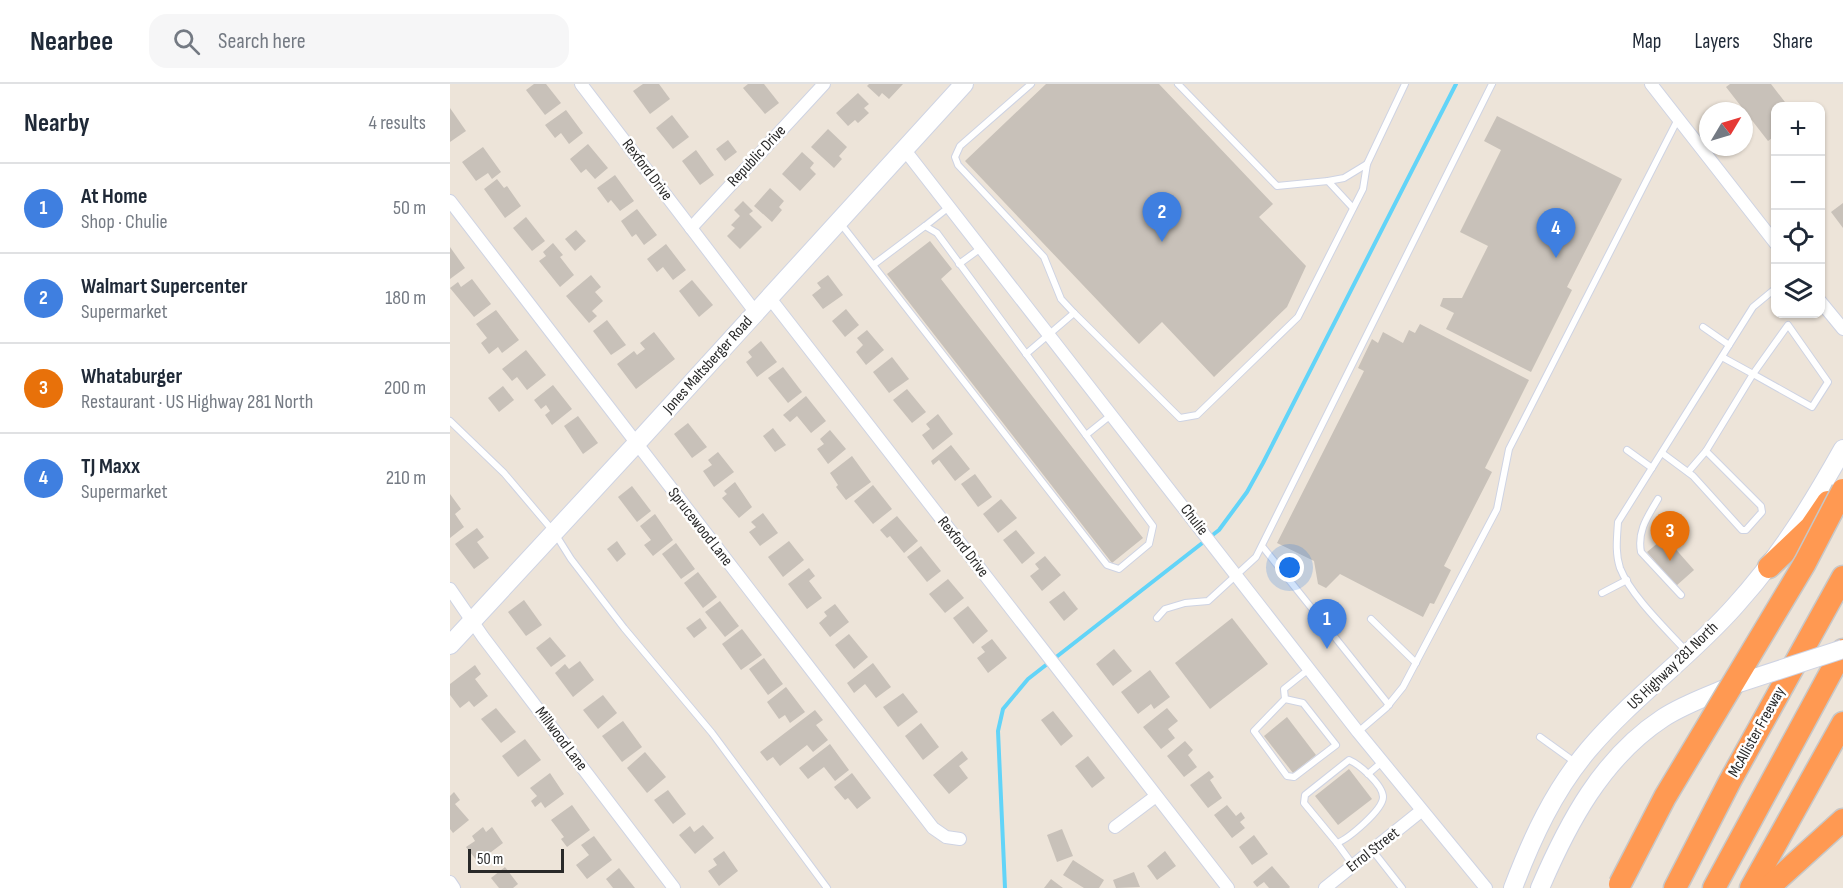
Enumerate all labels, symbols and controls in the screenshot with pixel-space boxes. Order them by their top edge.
search box [149,14,569,68]
text: Nearbee [30,25,113,58]
icon: search [170,25,203,58]
text: Search here [218,28,306,55]
text: Map [1632,29,1661,54]
text: Layers [1694,29,1740,54]
text: Share [1773,29,1813,54]
north arrow [1699,102,1753,156]
map controls [1771,102,1825,318]
button: + [1771,102,1825,156]
text: Nearby [24,108,90,139]
text: 4 results [369,111,426,135]
street label: Republic Drive [724,121,790,191]
street label: Rexford Drive [618,136,676,204]
button: − [1771,156,1825,210]
text: At Home [81,183,147,210]
pin: 2 [1142,192,1182,242]
text: 1 [40,196,47,220]
text: 50 m [393,196,426,220]
pin: 4 [1536,208,1576,258]
text: Shop · Chulie [81,210,168,234]
button: locate [1771,210,1825,264]
button: layers [1771,264,1825,318]
text: Walmart Supercenter [81,273,247,300]
text: 2 [39,286,48,310]
text: 180 m [385,286,426,310]
text: Supermarket [81,300,168,324]
street label: Jones Maltsberger Road [659,312,757,418]
text: Whataburger [81,363,182,390]
text: 3 [39,376,48,400]
text: 200 m [384,376,426,400]
text: Restaurant · US Highway 281 North [81,390,313,414]
text: TJ Maxx [81,453,140,480]
text: 4 [39,466,48,490]
text: 210 m [386,466,426,490]
text: Supermarket [81,480,168,504]
street label: Sprucewood Lane [664,484,736,570]
street label: Chulie [1176,501,1212,539]
pin: 3 [1650,512,1690,561]
street label: Rexford Drive [933,513,993,581]
your location [1275,553,1304,582]
pin: 1 [1308,600,1346,649]
street label: US Highway 281 North [1624,618,1722,714]
street label: McAllister Freeway [1724,683,1790,781]
street label: Millwood Lane [531,703,591,775]
street label: Errol Street [1343,824,1403,876]
scale bar [468,846,564,874]
text: 50 m [477,850,503,869]

